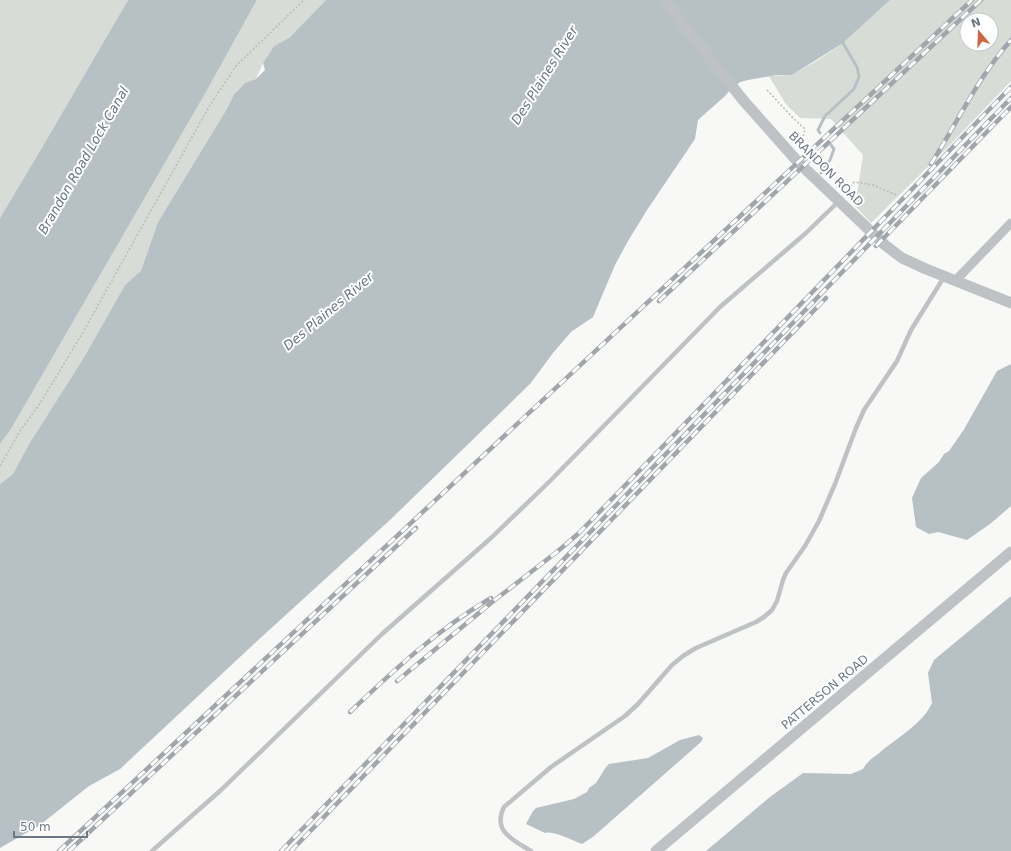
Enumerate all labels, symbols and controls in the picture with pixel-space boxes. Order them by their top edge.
north arrow [959,12,999,52]
text: N [969,15,982,31]
water label: Des Plaines River [508,22,582,127]
water label: Brandon Road Lock Canal [35,84,132,236]
street label: BRANDON ROAD [786,129,866,209]
water label: Des Plaines River [280,268,378,353]
street label: PATTERSON ROAD [779,652,871,732]
scale bar [14,813,87,839]
text: 50 m [20,820,51,834]

